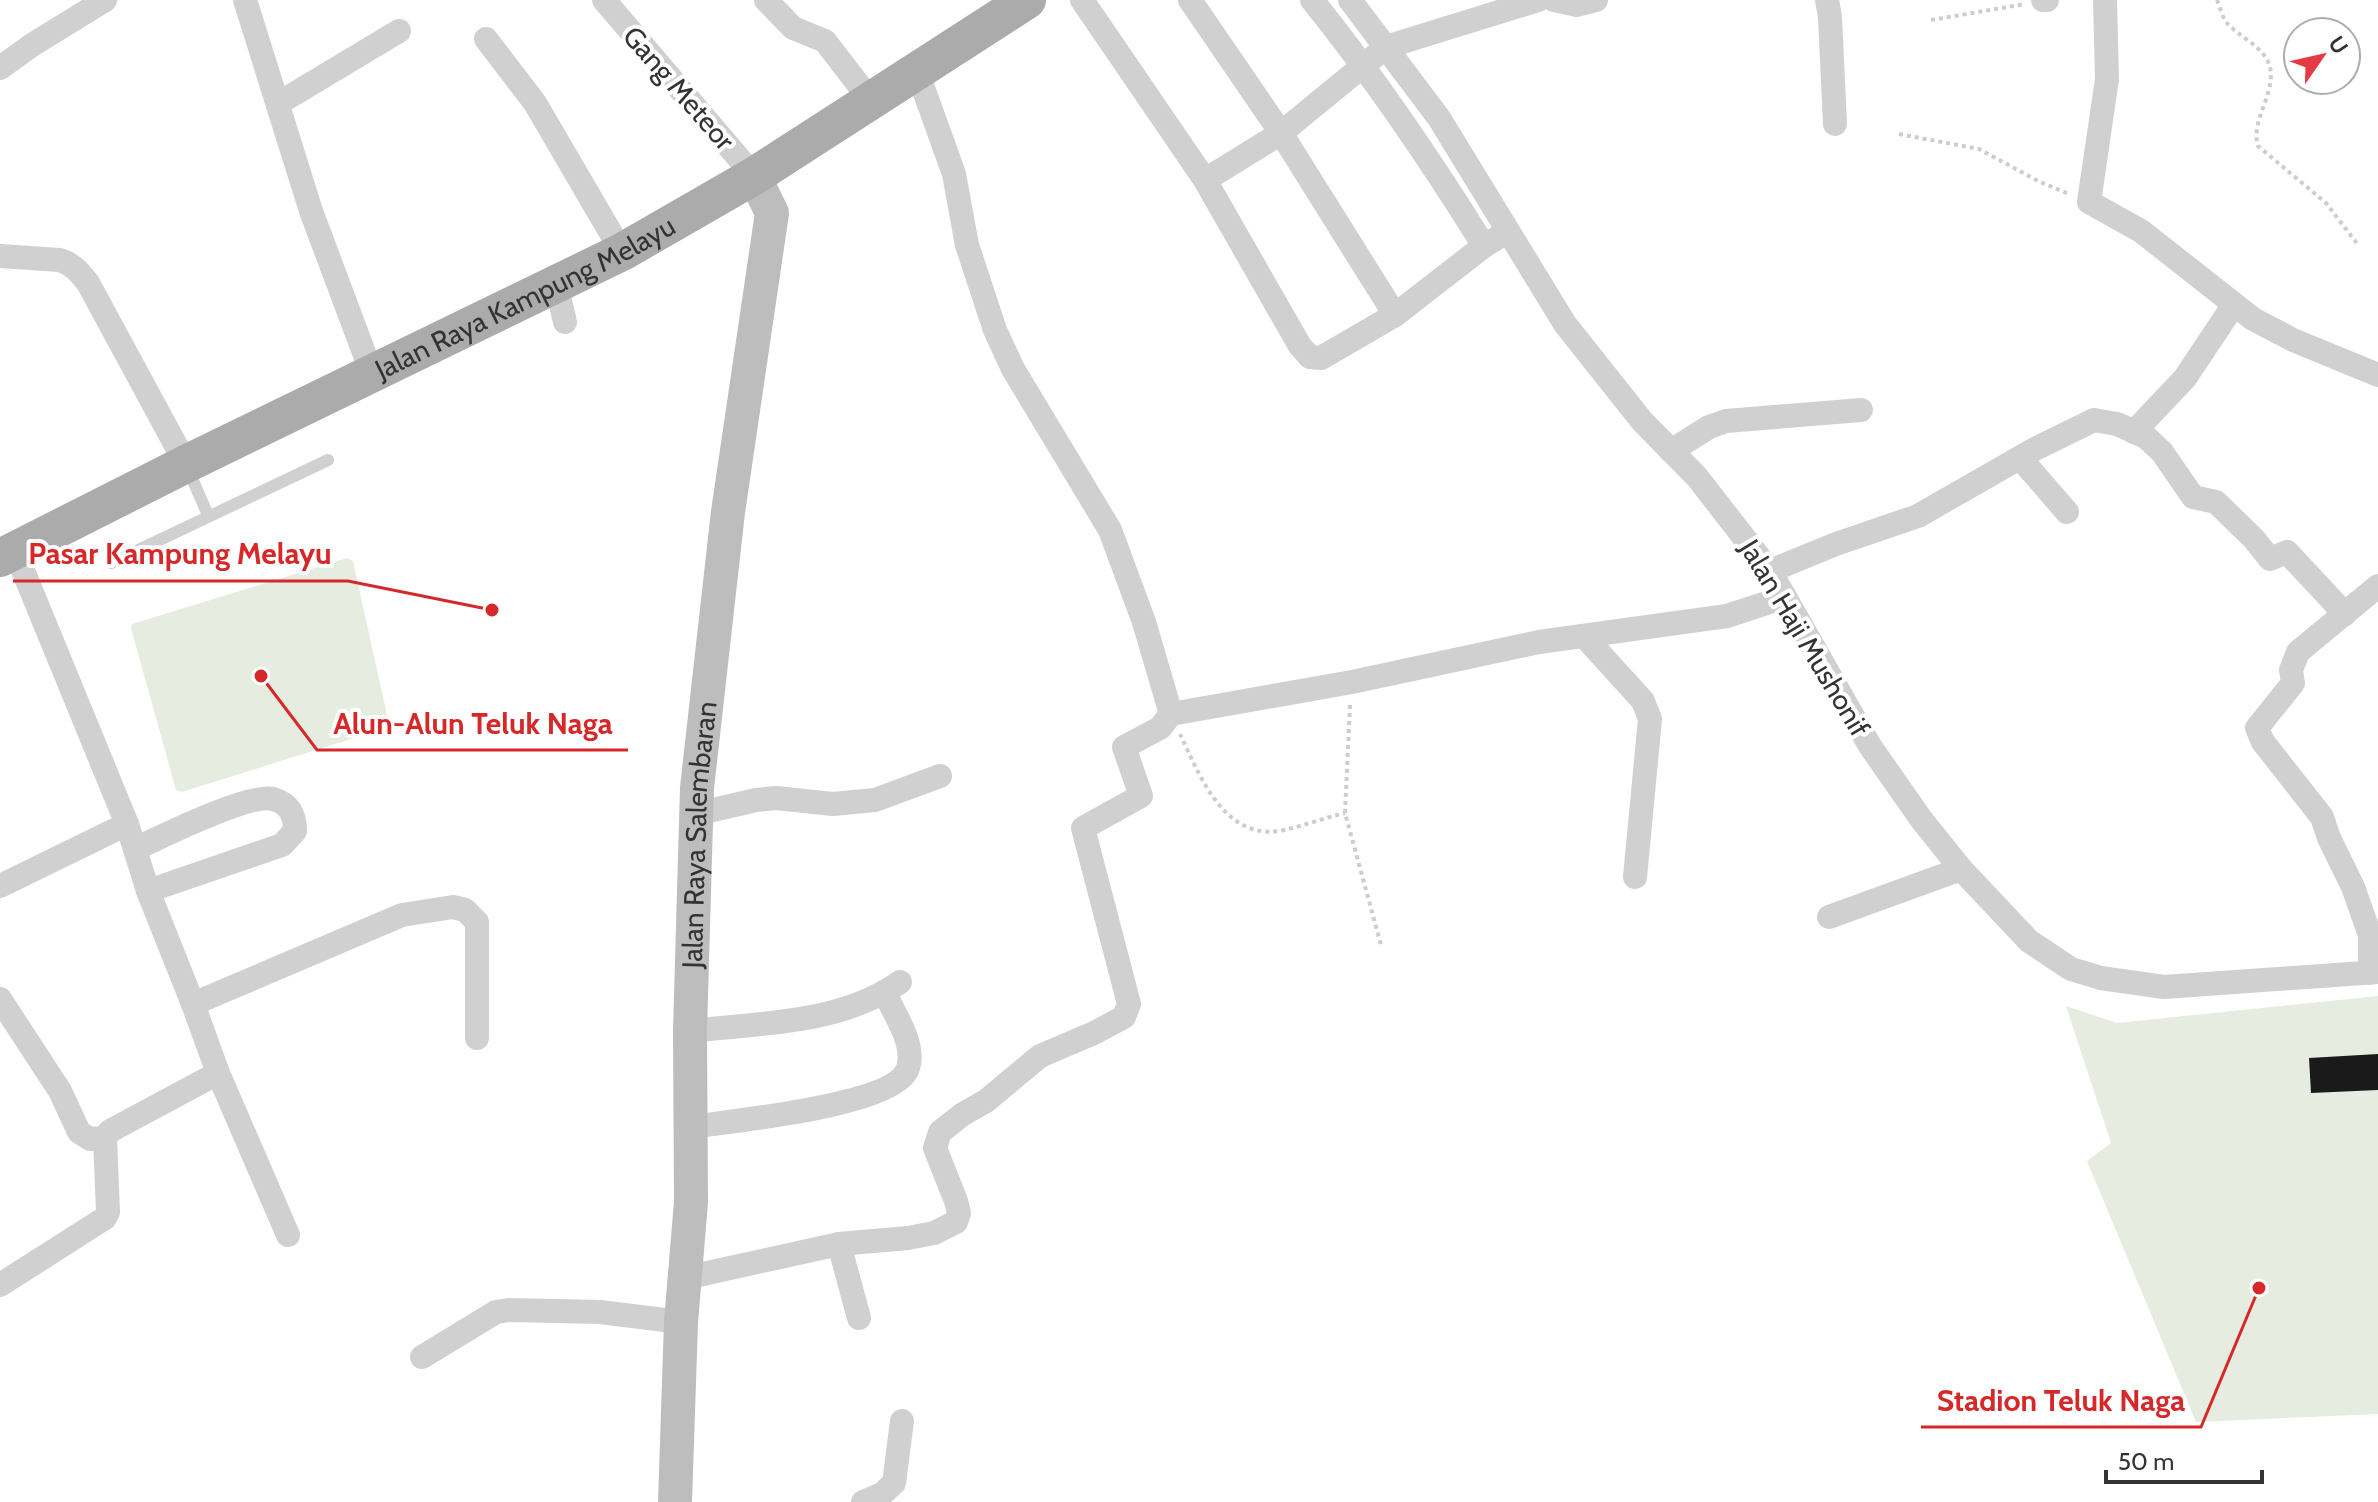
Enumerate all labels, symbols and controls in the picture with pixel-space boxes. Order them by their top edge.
north arrow [2282,16,2362,96]
street label: Gang Meteor [616,19,742,157]
text: U [2323,31,2354,59]
street label: Jalan Raya Kampung Melayu [368,208,681,387]
callout: Pasar Kampung Melayu [13,527,348,581]
street label: Jalan Haji Mushonif [1732,533,1877,743]
text: Pasar Kampung Melayu [28,535,332,572]
callout: Alun-Alun Teluk Naga [317,696,628,750]
street label: Jalan Raya Salembaran [675,699,724,970]
text: Alun-Alun Teluk Naga [333,705,613,742]
callout: Stadion Teluk Naga [1921,1373,2201,1427]
text: Stadion Teluk Naga [1937,1382,2185,1419]
scale bar [2106,1434,2262,1484]
text: 50 m [2118,1447,2174,1476]

